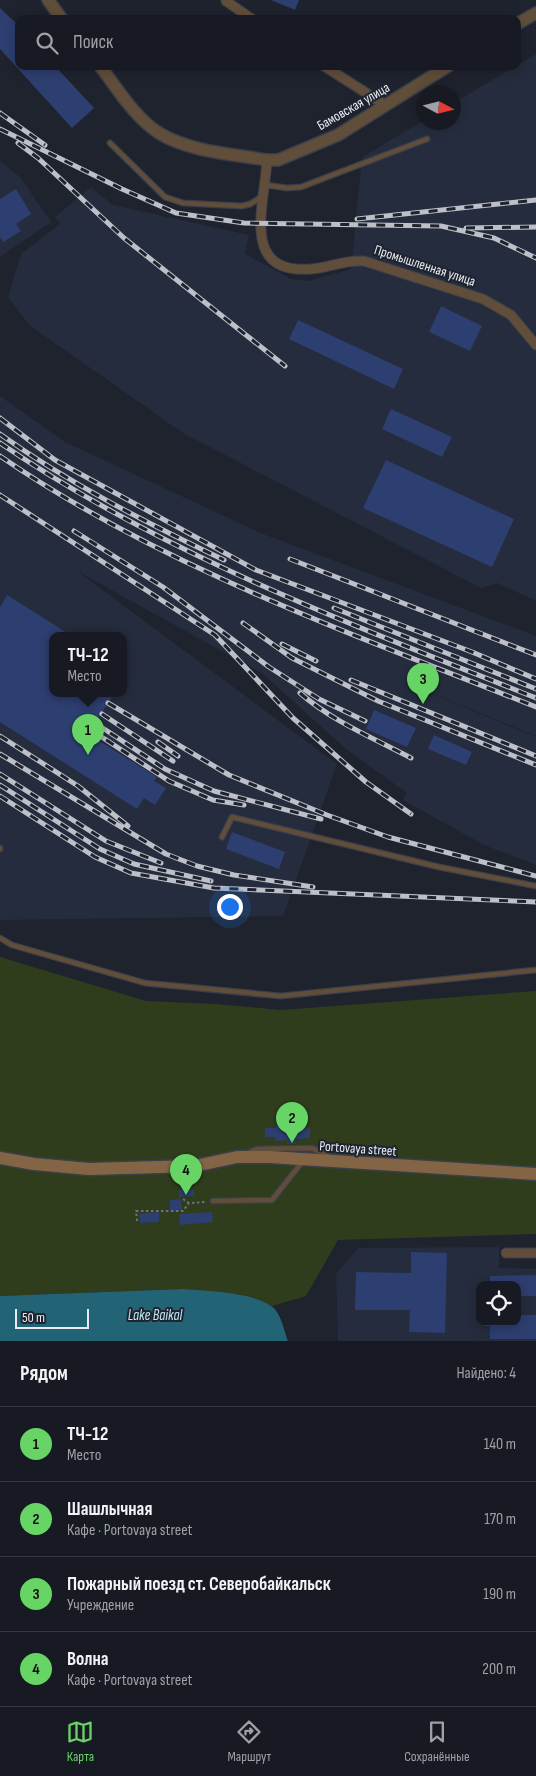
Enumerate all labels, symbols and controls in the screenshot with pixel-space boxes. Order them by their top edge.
search box [15,15,521,70]
icon: search [33,29,61,57]
text: Поиск [73,31,113,54]
street label: Бамовская улица [314,79,393,134]
north arrow [416,85,461,130]
street label: Промышленная улица [372,241,478,290]
popup [49,632,127,697]
text: ТЧ-12 [67,644,109,667]
pin: 3 [407,663,439,704]
text: Место [67,667,102,686]
pin: 1 [72,714,104,755]
your location [217,894,243,920]
pin: 2 [276,1102,308,1143]
street label: Portovaya street [319,1137,397,1160]
pin: 4 [170,1154,202,1195]
map controls [476,1281,521,1326]
button: locate [476,1281,521,1326]
scale bar [15,1306,89,1329]
water label: Lake Baikal [128,1306,183,1325]
text: 50 m [22,1309,45,1326]
text: Рядом [20,1361,68,1386]
text: Найдено: 4 [456,1364,516,1383]
text: ТЧ-12 [67,1423,108,1446]
text: 1 [33,1435,39,1454]
text: 140 m [484,1435,516,1454]
text: Место [67,1446,101,1465]
text: Шашлычная [67,1498,152,1521]
text: 2 [32,1510,40,1529]
text: 170 m [484,1510,516,1529]
text: Кафе · Portovaya street [67,1521,192,1540]
text: Пожарный поезд ст. Северобайкальск [67,1573,331,1596]
text: 3 [32,1585,40,1604]
text: 190 m [483,1585,516,1604]
text: Учреждение [67,1596,134,1615]
text: Волна [67,1648,109,1671]
text: 4 [32,1660,40,1679]
text: 200 m [482,1660,516,1679]
text: Кафе · Portovaya street [67,1671,192,1690]
tab: Карта [66,1718,94,1765]
tab: Маршрут [227,1718,271,1765]
tab: Сохранённые [404,1718,470,1765]

